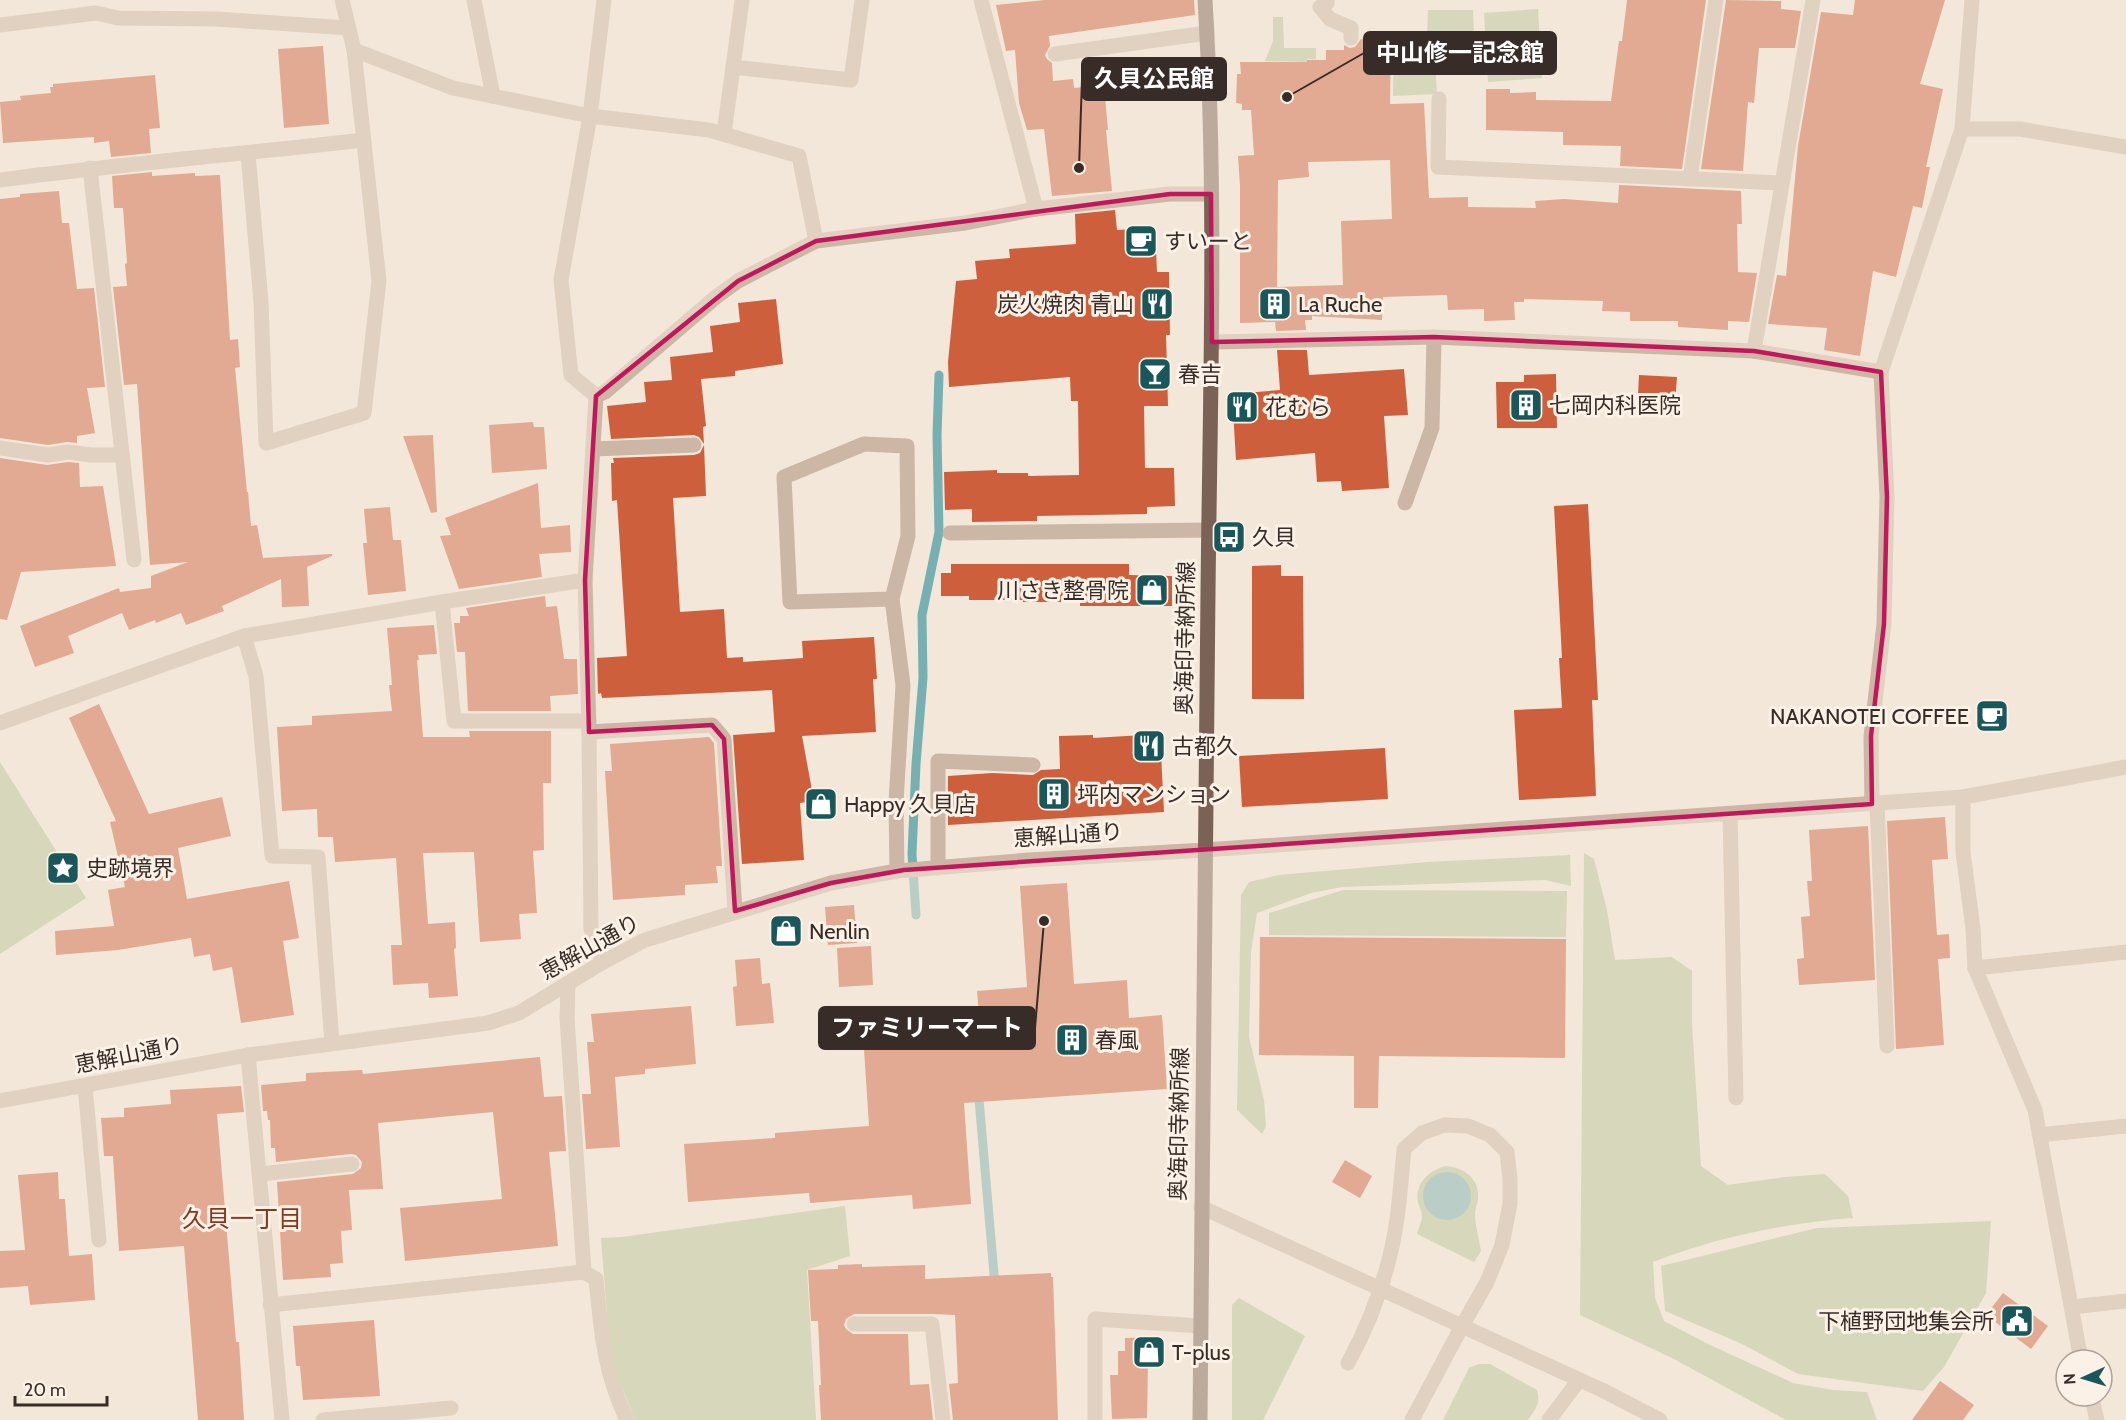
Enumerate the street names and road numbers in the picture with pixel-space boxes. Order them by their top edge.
street label: 奥海印寺納所線 [1170,561,1200,715]
street label: 恵解山通り [1012,818,1124,852]
street label: 恵解山通り [535,909,645,985]
street label: 恵解山通り [72,1031,186,1079]
street label: 奥海印寺納所線 [1164,1047,1194,1201]

